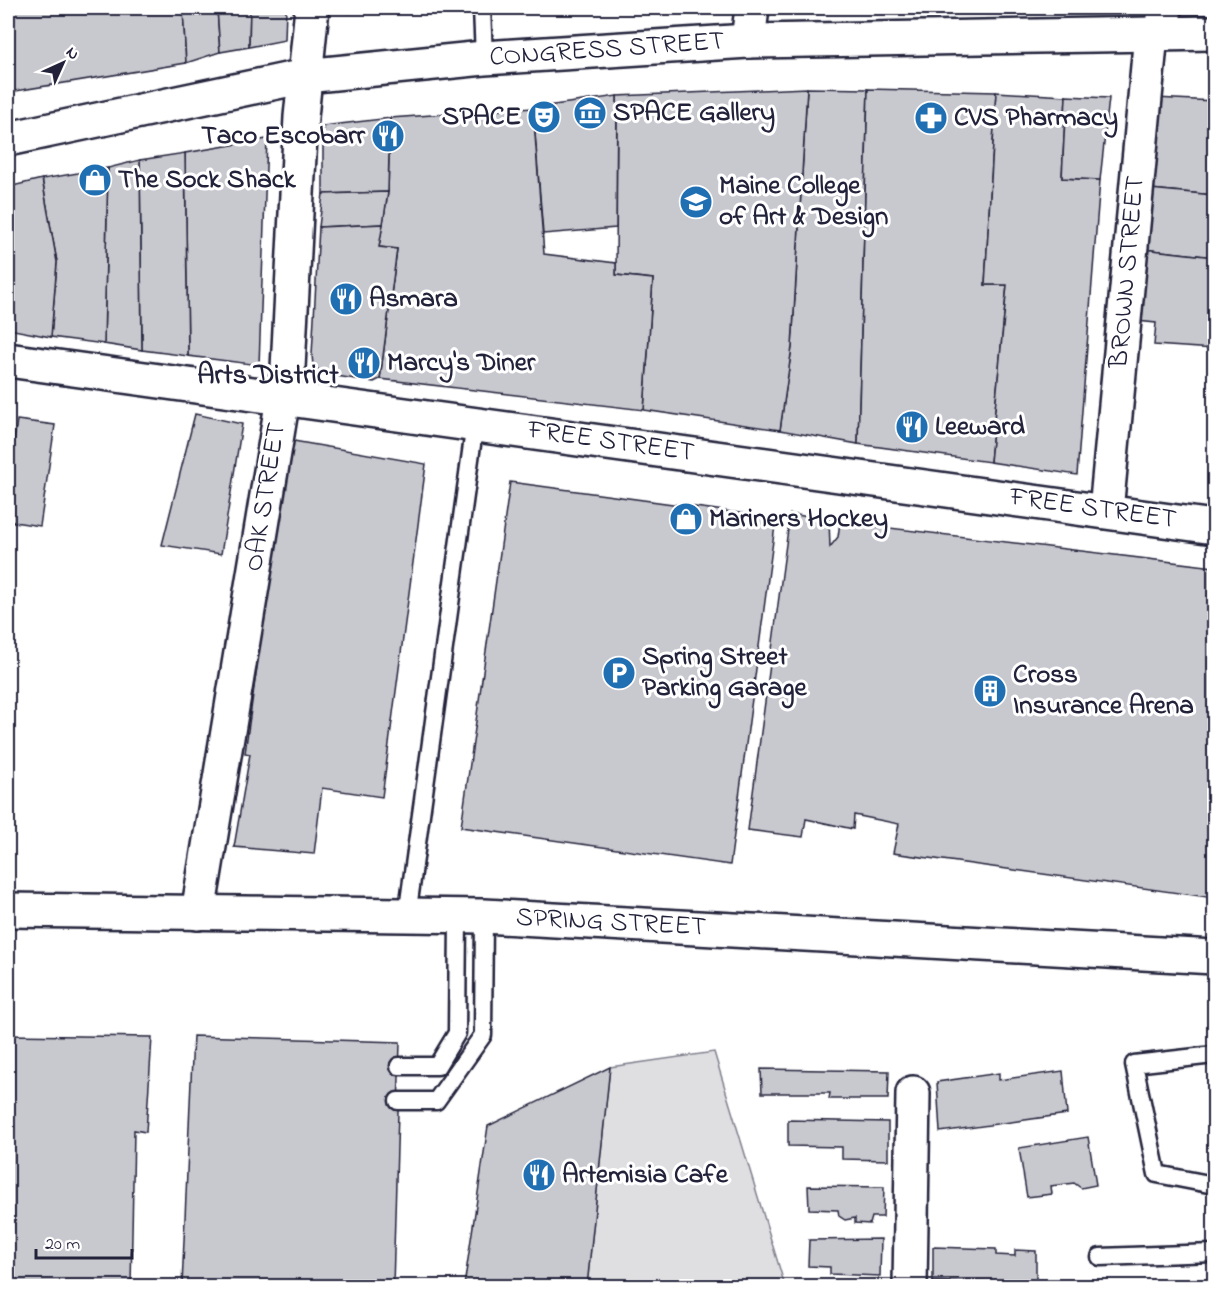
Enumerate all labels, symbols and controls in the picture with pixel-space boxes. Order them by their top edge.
street label: CONGRESS STREET [488,22,726,78]
north arrow [33,33,93,93]
text: N [60,41,85,66]
place label: SPACE Gallery [613,94,775,133]
museum icon: SPACE Gallery [572,95,608,131]
place label: SPACE [442,98,521,137]
theatre icon: SPACE [526,99,562,135]
place label: CVS Pharmacy [954,99,1118,138]
pharmacy icon: CVS Pharmacy [913,100,949,136]
place label: Taco Escobarr [201,117,366,156]
restaurant icon: Taco Escobarr [370,118,406,154]
place label: The Sock Shack [118,161,297,200]
shop icon: The Sock Shack [77,162,113,198]
place label: Maine College of Art & Design [719,167,888,238]
street label: BROWN STREET [1100,174,1156,371]
school or university icon: Maine College of Art & Design [678,184,714,220]
place label: Asmara [369,280,458,319]
restaurant icon: Asmara [328,281,364,317]
place label: Marcy's Diner [387,344,536,383]
restaurant icon: Marcy's Diner [346,345,382,381]
district label: Arts District [197,356,339,397]
place label: Leeward [935,408,1026,447]
restaurant icon: Leeward [894,409,930,445]
street label: FREE STREET [524,411,697,473]
street label: OAK STREET [235,420,297,574]
street label: FREE STREET [1006,478,1179,540]
place label: Mariners Hockey [709,500,888,539]
shop icon: Mariners Hockey [668,501,704,537]
place label: Spring Street Parking Garage [642,638,807,709]
parking icon: Spring Street Parking Garage [601,655,637,691]
place label: Cross Insurance Arena [1013,656,1194,726]
building icon: Cross Insurance Arena [972,673,1008,709]
street label: SPRING STREET [515,899,707,947]
place label: Artemisia Cafe [562,1156,729,1195]
restaurant icon: Artemisia Cafe [521,1157,557,1193]
scale bar [36,1222,132,1260]
text: 20 m [45,1232,80,1258]

